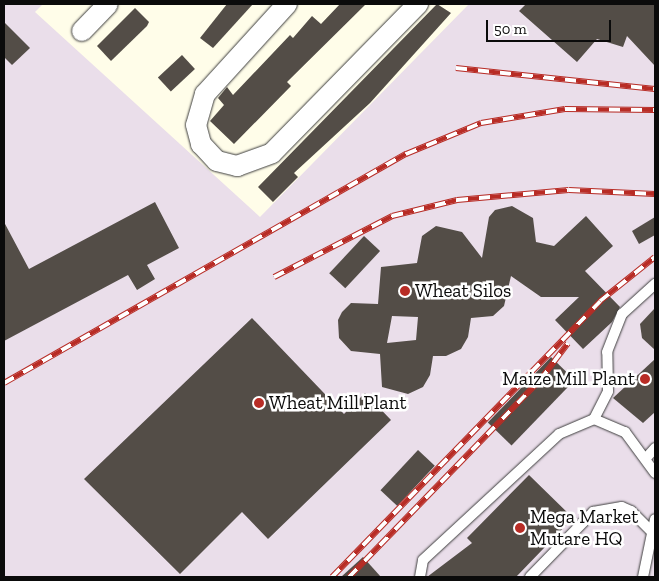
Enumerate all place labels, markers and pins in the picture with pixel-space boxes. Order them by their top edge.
place label: Wheat Silos [415,280,511,302]
marker: Wheat Silos [399,285,411,297]
place label: Maize Mill Plant [502,368,635,390]
marker: Maize Mill Plant [639,373,651,385]
place label: Wheat Mill Plant [269,392,406,414]
marker: Wheat Mill Plant [253,397,265,409]
place label: Mega Market Mutare HQ [530,506,638,550]
marker: Mega Market Mutare HQ [514,522,526,534]

